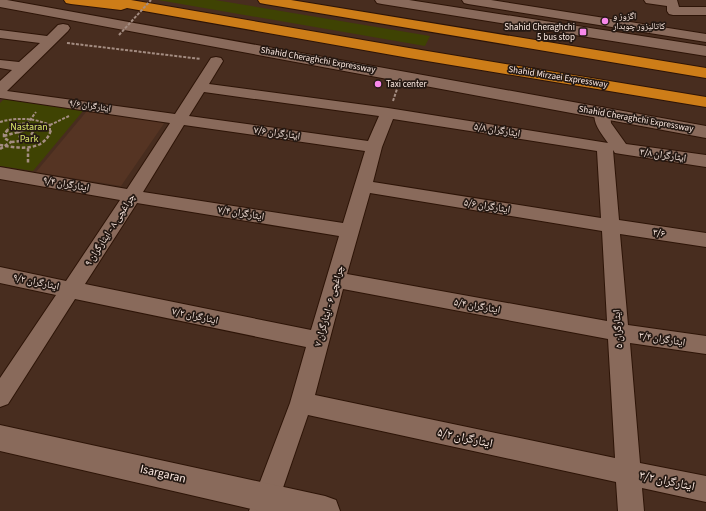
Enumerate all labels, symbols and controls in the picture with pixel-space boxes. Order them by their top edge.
place label: اگزوز و کاتالیزور چوبدار [612,10,665,33]
marker: اگزوز و کاتالیزور چوبدار [600,16,610,26]
place label: Shahid Cheraghchi 5 bus stop [504,21,575,44]
marker: Shahid Cheraghchi 5 bus stop [578,27,588,37]
street label: Shahid Cheraghchi Expressway [260,44,377,77]
street label: Shahid Mirzaei Expressway [507,63,609,91]
place label: Taxi center [386,78,427,91]
marker: Taxi center [373,79,383,89]
street label: ایثارگران ۹/۶ [68,97,112,115]
street label: Shahid Cheraghchi Expressway [578,103,695,136]
street label: ایثارگران ۵/۸ [473,119,521,141]
park label: Nastaran Park [10,120,48,146]
street label: ایثارگران ۷/۶ [253,123,301,143]
street label: ایثارگران ۳/۸ [639,145,687,165]
street label: ایثارگران ۹/۴ [42,173,90,195]
street label: چراغچی ۸ - ایثارگران ۹ [81,191,139,269]
street label: ایثارگران ۵/۶ [463,195,511,217]
street label: ایثارگران ۷/۴ [217,202,265,224]
street label: ۳/۶ [652,225,667,241]
street label: چراغچی ۶ - ایثارگران ۷ [311,263,347,348]
street label: ایثارگران ۹/۲ [12,270,60,294]
street label: ایثارگران ۵/۴ [453,295,501,317]
street label: ایثارگران ۷/۲ [171,304,219,328]
street label: ایثارگران ۵ [610,309,626,349]
street label: ایثارگران ۳/۴ [638,328,686,350]
street label: ایثارگران ۵/۲ [436,424,494,452]
street label: Isargaran [138,460,188,488]
street label: ایثارگران ۳/۲ [638,467,696,495]

